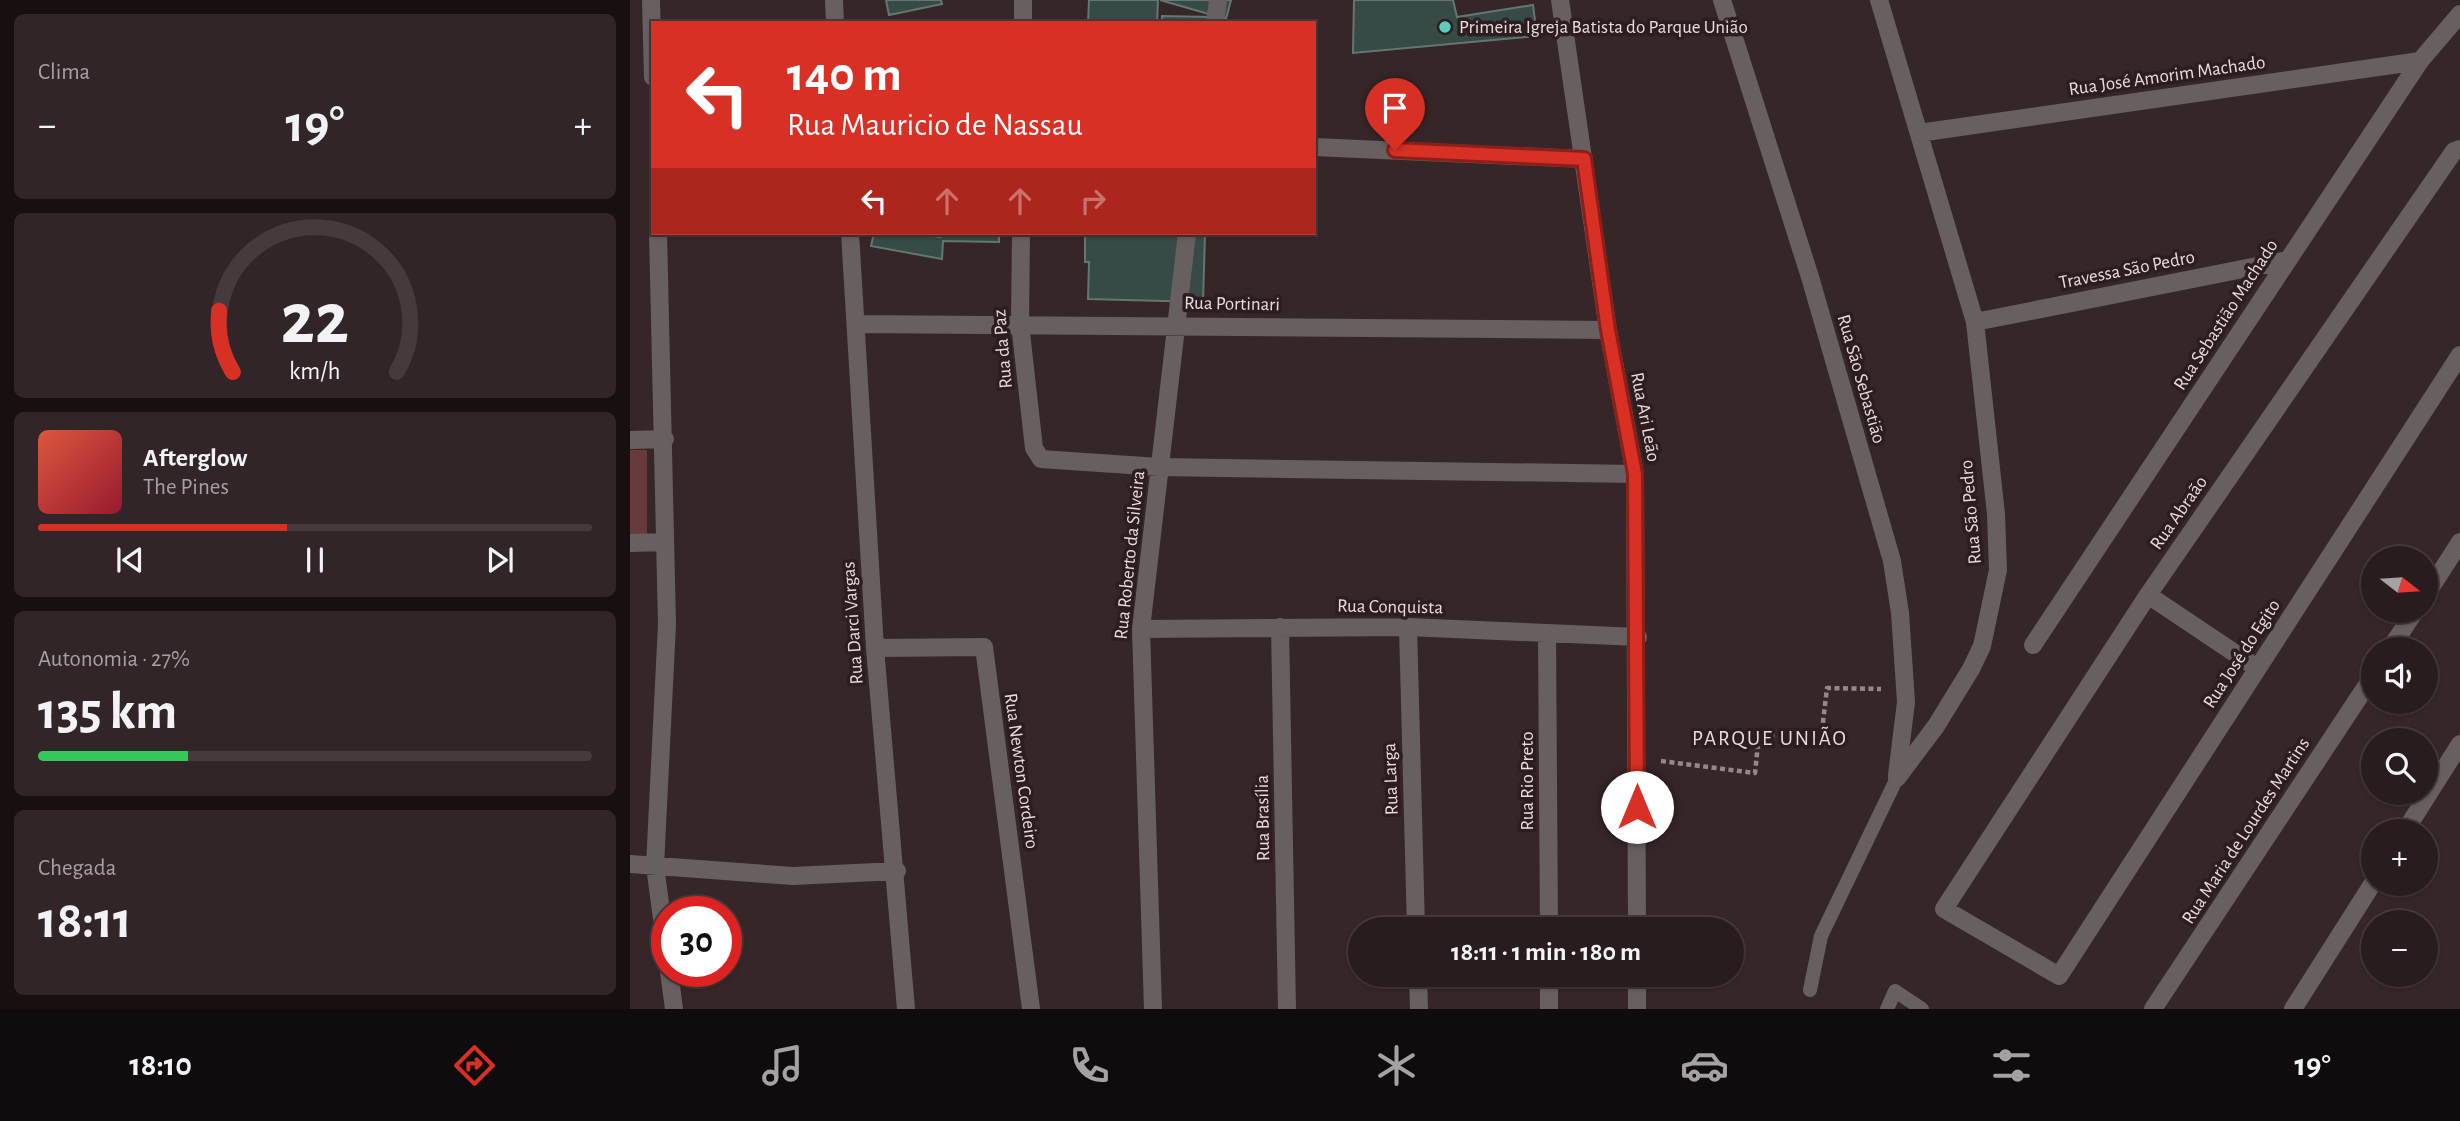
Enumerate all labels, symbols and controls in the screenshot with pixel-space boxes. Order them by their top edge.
place label: Primeira Igreja Batista do Parque União [1459,18,1748,37]
marker: Primeira Igreja Batista do Parque União [1437,19,1453,35]
icon: left [672,49,763,140]
text: 140 m [787,51,902,100]
street label: Rua José Amorim Machado [2067,53,2267,99]
text: Clima [38,61,90,84]
pin [1365,78,1425,150]
icon: arrive [1376,89,1414,127]
text: 19° [285,99,345,151]
text: − [38,107,56,145]
text: + [574,107,592,145]
text: Rua Mauricio de Nassau [787,109,1083,141]
icon: left [855,182,893,220]
icon: ahead [928,182,966,220]
icon: ahead [1001,182,1039,220]
icon: right [1074,182,1112,220]
street label: Rua Sebastião Machado [2170,236,2282,394]
street label: Travessa São Pedro [2057,248,2197,292]
text: 22 [281,284,349,357]
street label: Rua Portinari [1184,294,1280,314]
street label: Rua da Paz [990,308,1016,389]
street label: Rua São Sebastião [1834,312,1888,446]
text: km/h [289,358,341,383]
street label: Rua Ari Leão [1627,371,1663,463]
text: Afterglow [143,445,247,471]
street label: Rua São Pedro [1957,459,1985,565]
street label: Rua Roberto da Silveira [1112,469,1148,640]
street label: Rua Abraão [2147,473,2211,553]
text: The Pines [143,476,229,499]
icon: previous [111,541,149,579]
icon: pause [296,541,334,579]
icon: next [481,541,519,579]
north arrow [2361,546,2438,623]
map controls [2361,546,2438,987]
street label: Rua Darci Vargas [839,561,867,685]
street label: Rua José do Egito [2200,596,2284,712]
street label: Rua Conquista [1337,597,1443,617]
button: sound [2361,637,2438,714]
text: Autonomia · 27% [38,648,190,671]
text: 135 km [38,686,177,738]
street label: Rua Newton Cordeiro [1001,692,1041,850]
district label: PARQUE UNIÃO [1692,726,1848,749]
button: search [2361,728,2438,805]
street label: Rua Rio Preto [1518,732,1537,831]
street label: Rua Maria de Lourdes Martins [2179,734,2313,928]
street label: Rua Larga [1380,742,1402,815]
position arrow [1600,770,1674,844]
street label: Rua Brasília [1253,775,1273,861]
button: + [2361,819,2438,896]
text: Chegada [38,857,116,880]
text: 18:11 [38,895,132,947]
speed limit sign: 30 [651,896,742,987]
button: − [2361,910,2438,987]
text: 18:11 · 1 min · 180 m [1451,939,1641,965]
icon: directions [450,1041,499,1090]
icon: music [758,1041,807,1090]
icon: phone [1065,1041,1114,1090]
icon: climate [1372,1041,1421,1090]
icon: car [1680,1041,1729,1090]
icon: filters [1987,1041,2036,1090]
text: 18:10 [129,1049,192,1081]
text: 19° [2294,1049,2331,1081]

